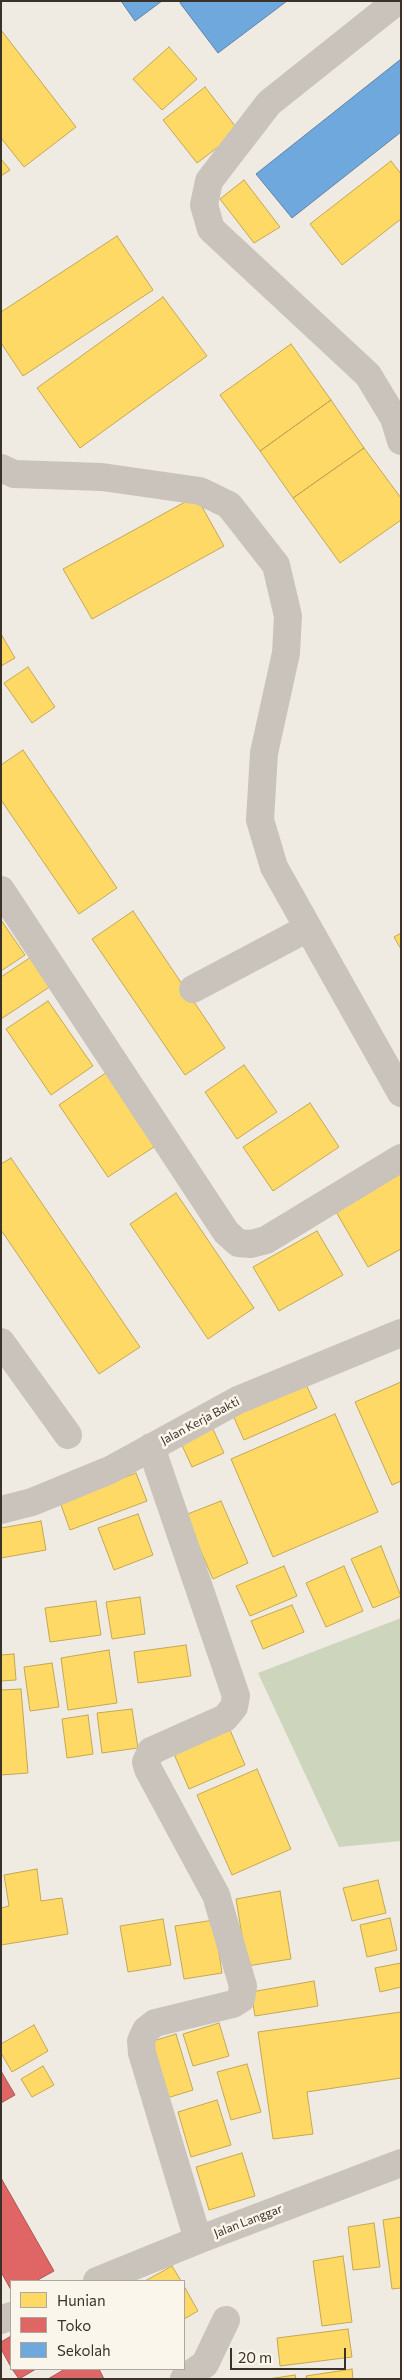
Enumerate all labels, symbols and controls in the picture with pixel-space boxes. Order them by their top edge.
street label: Jalan Kerja Bakti [158,1394,242,1448]
street label: Jalan Langgar [212,2201,284,2241]
legend [10,2280,185,2370]
text: Hunian [57,2291,106,2309]
text: Toko [57,2316,91,2334]
scale bar [232,2338,348,2370]
text: Sekolah [57,2341,111,2359]
text: 20 m [238,2348,272,2366]

